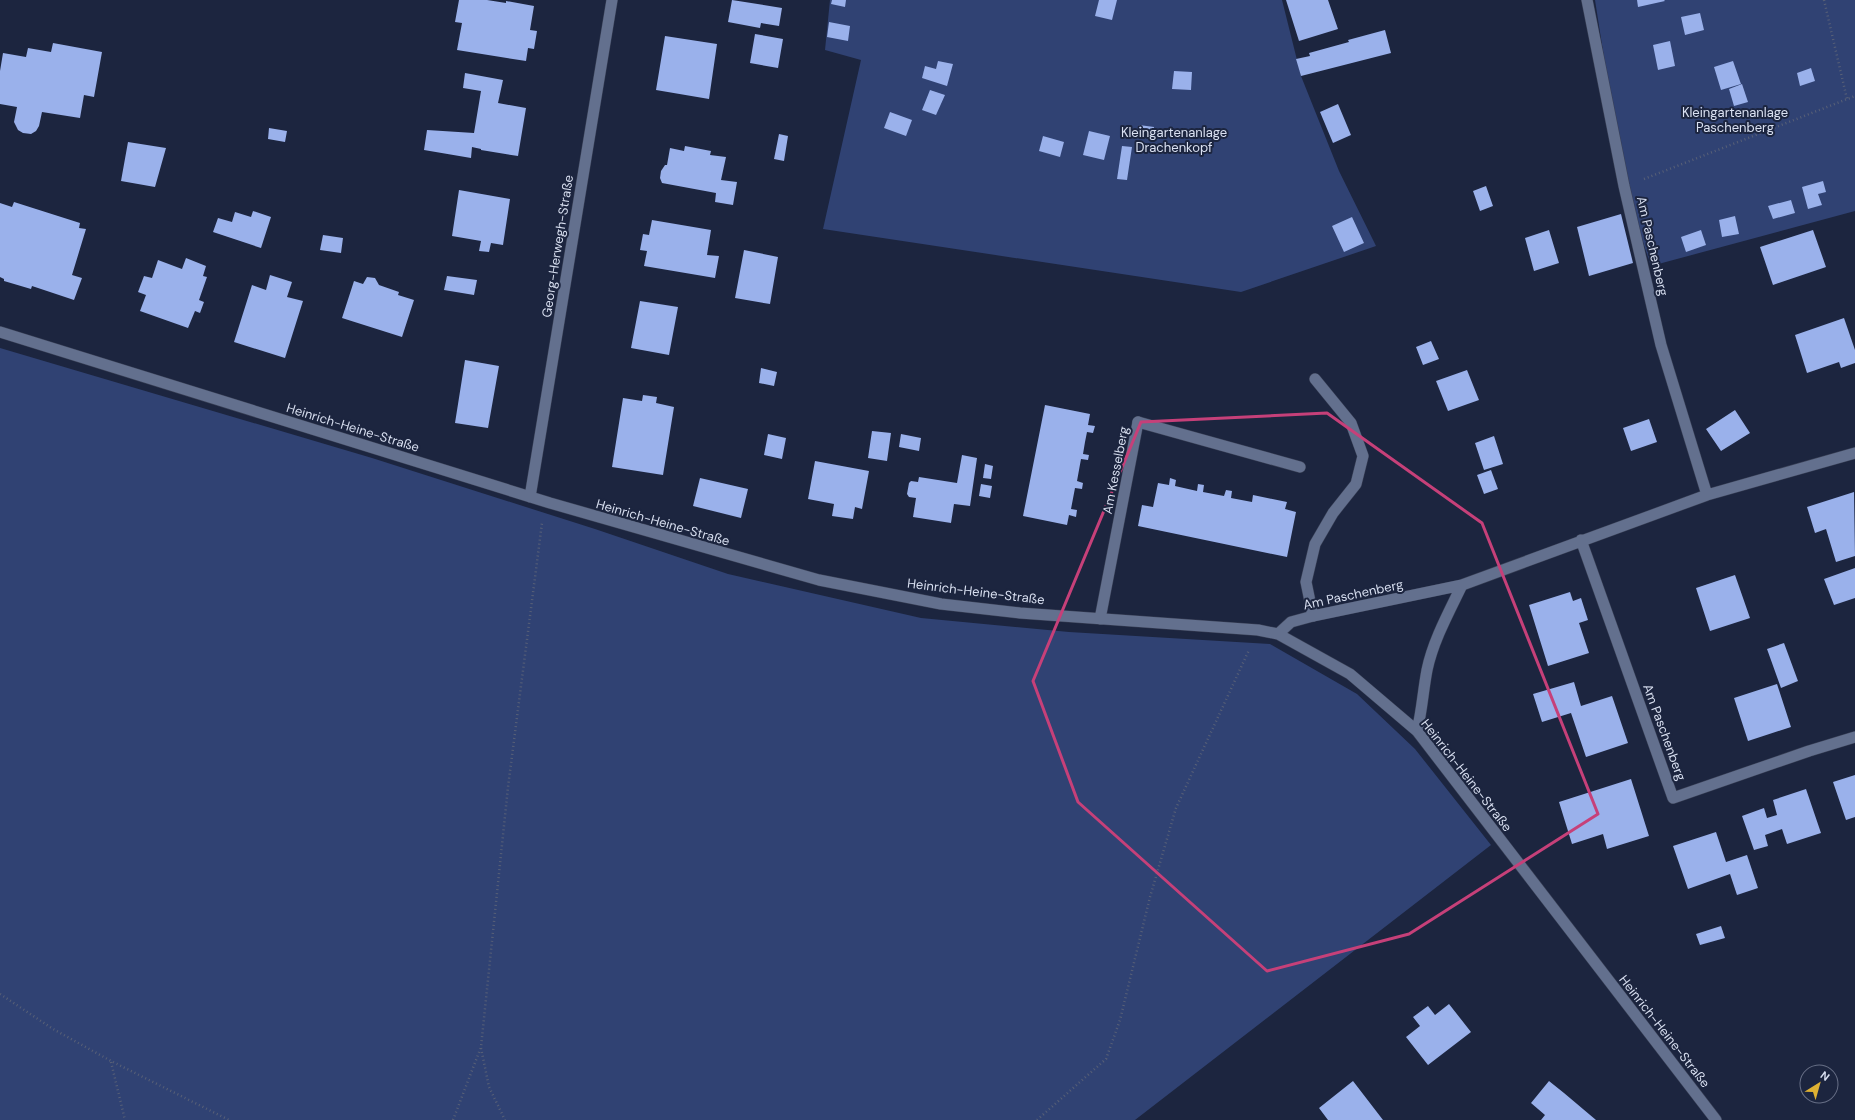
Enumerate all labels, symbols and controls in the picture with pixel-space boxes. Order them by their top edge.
park label: Kleingartenanlage Paschenberg [1682,104,1788,136]
park label: Kleingartenanlage Drachenkopf [1121,124,1227,156]
street label: Georg-Herwegh-Straße [538,174,577,319]
street label: Am Paschenberg [1633,195,1672,298]
street label: Heinrich-Heine-Straße [284,399,421,456]
street label: Am Kesselberg [1099,425,1132,515]
street label: Heinrich-Heine-Straße [594,495,732,550]
street label: Heinrich-Heine-Straße [906,575,1046,608]
street label: Am Paschenberg [1302,576,1405,613]
street label: Am Paschenberg [1639,681,1690,783]
street label: Heinrich-Heine-Straße [1417,716,1516,835]
street label: Heinrich-Heine-Straße [1615,972,1714,1091]
north arrow [1799,1064,1839,1104]
text: N [1818,1068,1832,1084]

